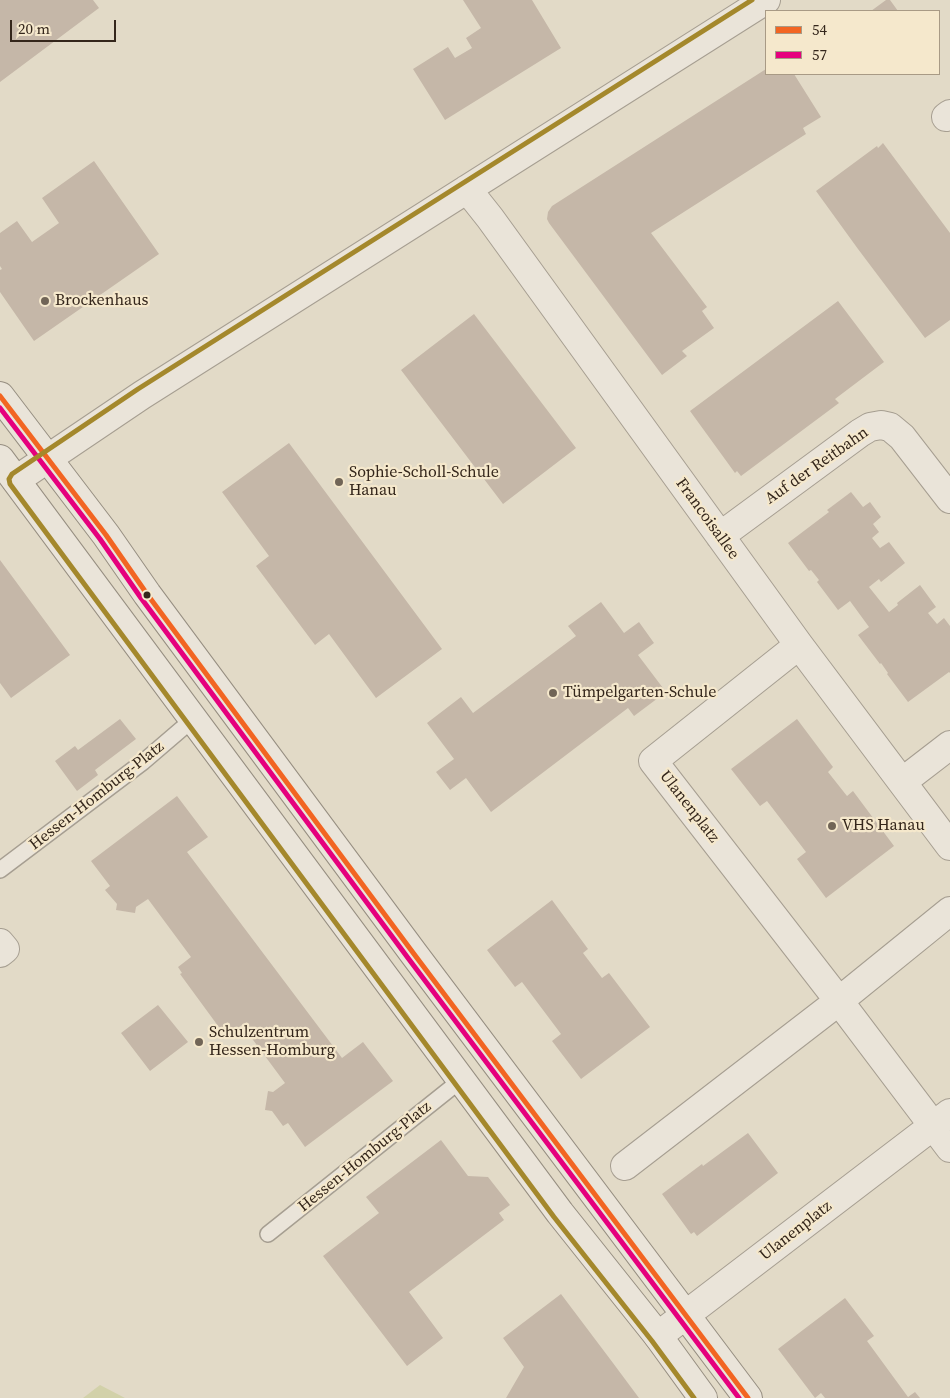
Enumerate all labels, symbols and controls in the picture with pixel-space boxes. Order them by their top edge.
scale bar [12,10,119,42]
legend [765,10,940,75]
text: 20 m [18,18,50,39]
text: 54 [812,19,827,40]
text: 57 [812,44,827,65]
place label: Brockenhaus [55,291,148,311]
marker: Brockenhaus [39,295,51,307]
street label: Auf der Reitbahn [762,423,872,509]
place label: Sophie-Scholl-Schule Hanau [349,463,499,501]
street label: Francoisallee [671,475,743,563]
marker: Sophie-Scholl-Schule Hanau [333,476,345,488]
unlabelled marker [142,590,152,600]
place label: Tümpelgarten-Schule [563,683,717,703]
marker: Tümpelgarten-Schule [547,687,559,699]
street label: Hessen-Homburg-Platz [26,737,168,855]
street label: Ulanenplatz [655,767,723,847]
place label: VHS Hanau [842,816,925,836]
marker: VHS Hanau [826,820,838,832]
place label: Schulzentrum Hessen-Homburg [209,1023,335,1061]
marker: Schulzentrum Hessen-Homburg [193,1036,205,1048]
street label: Hessen-Homburg-Platz [295,1097,435,1217]
street label: Ulanenplatz [756,1197,836,1265]

